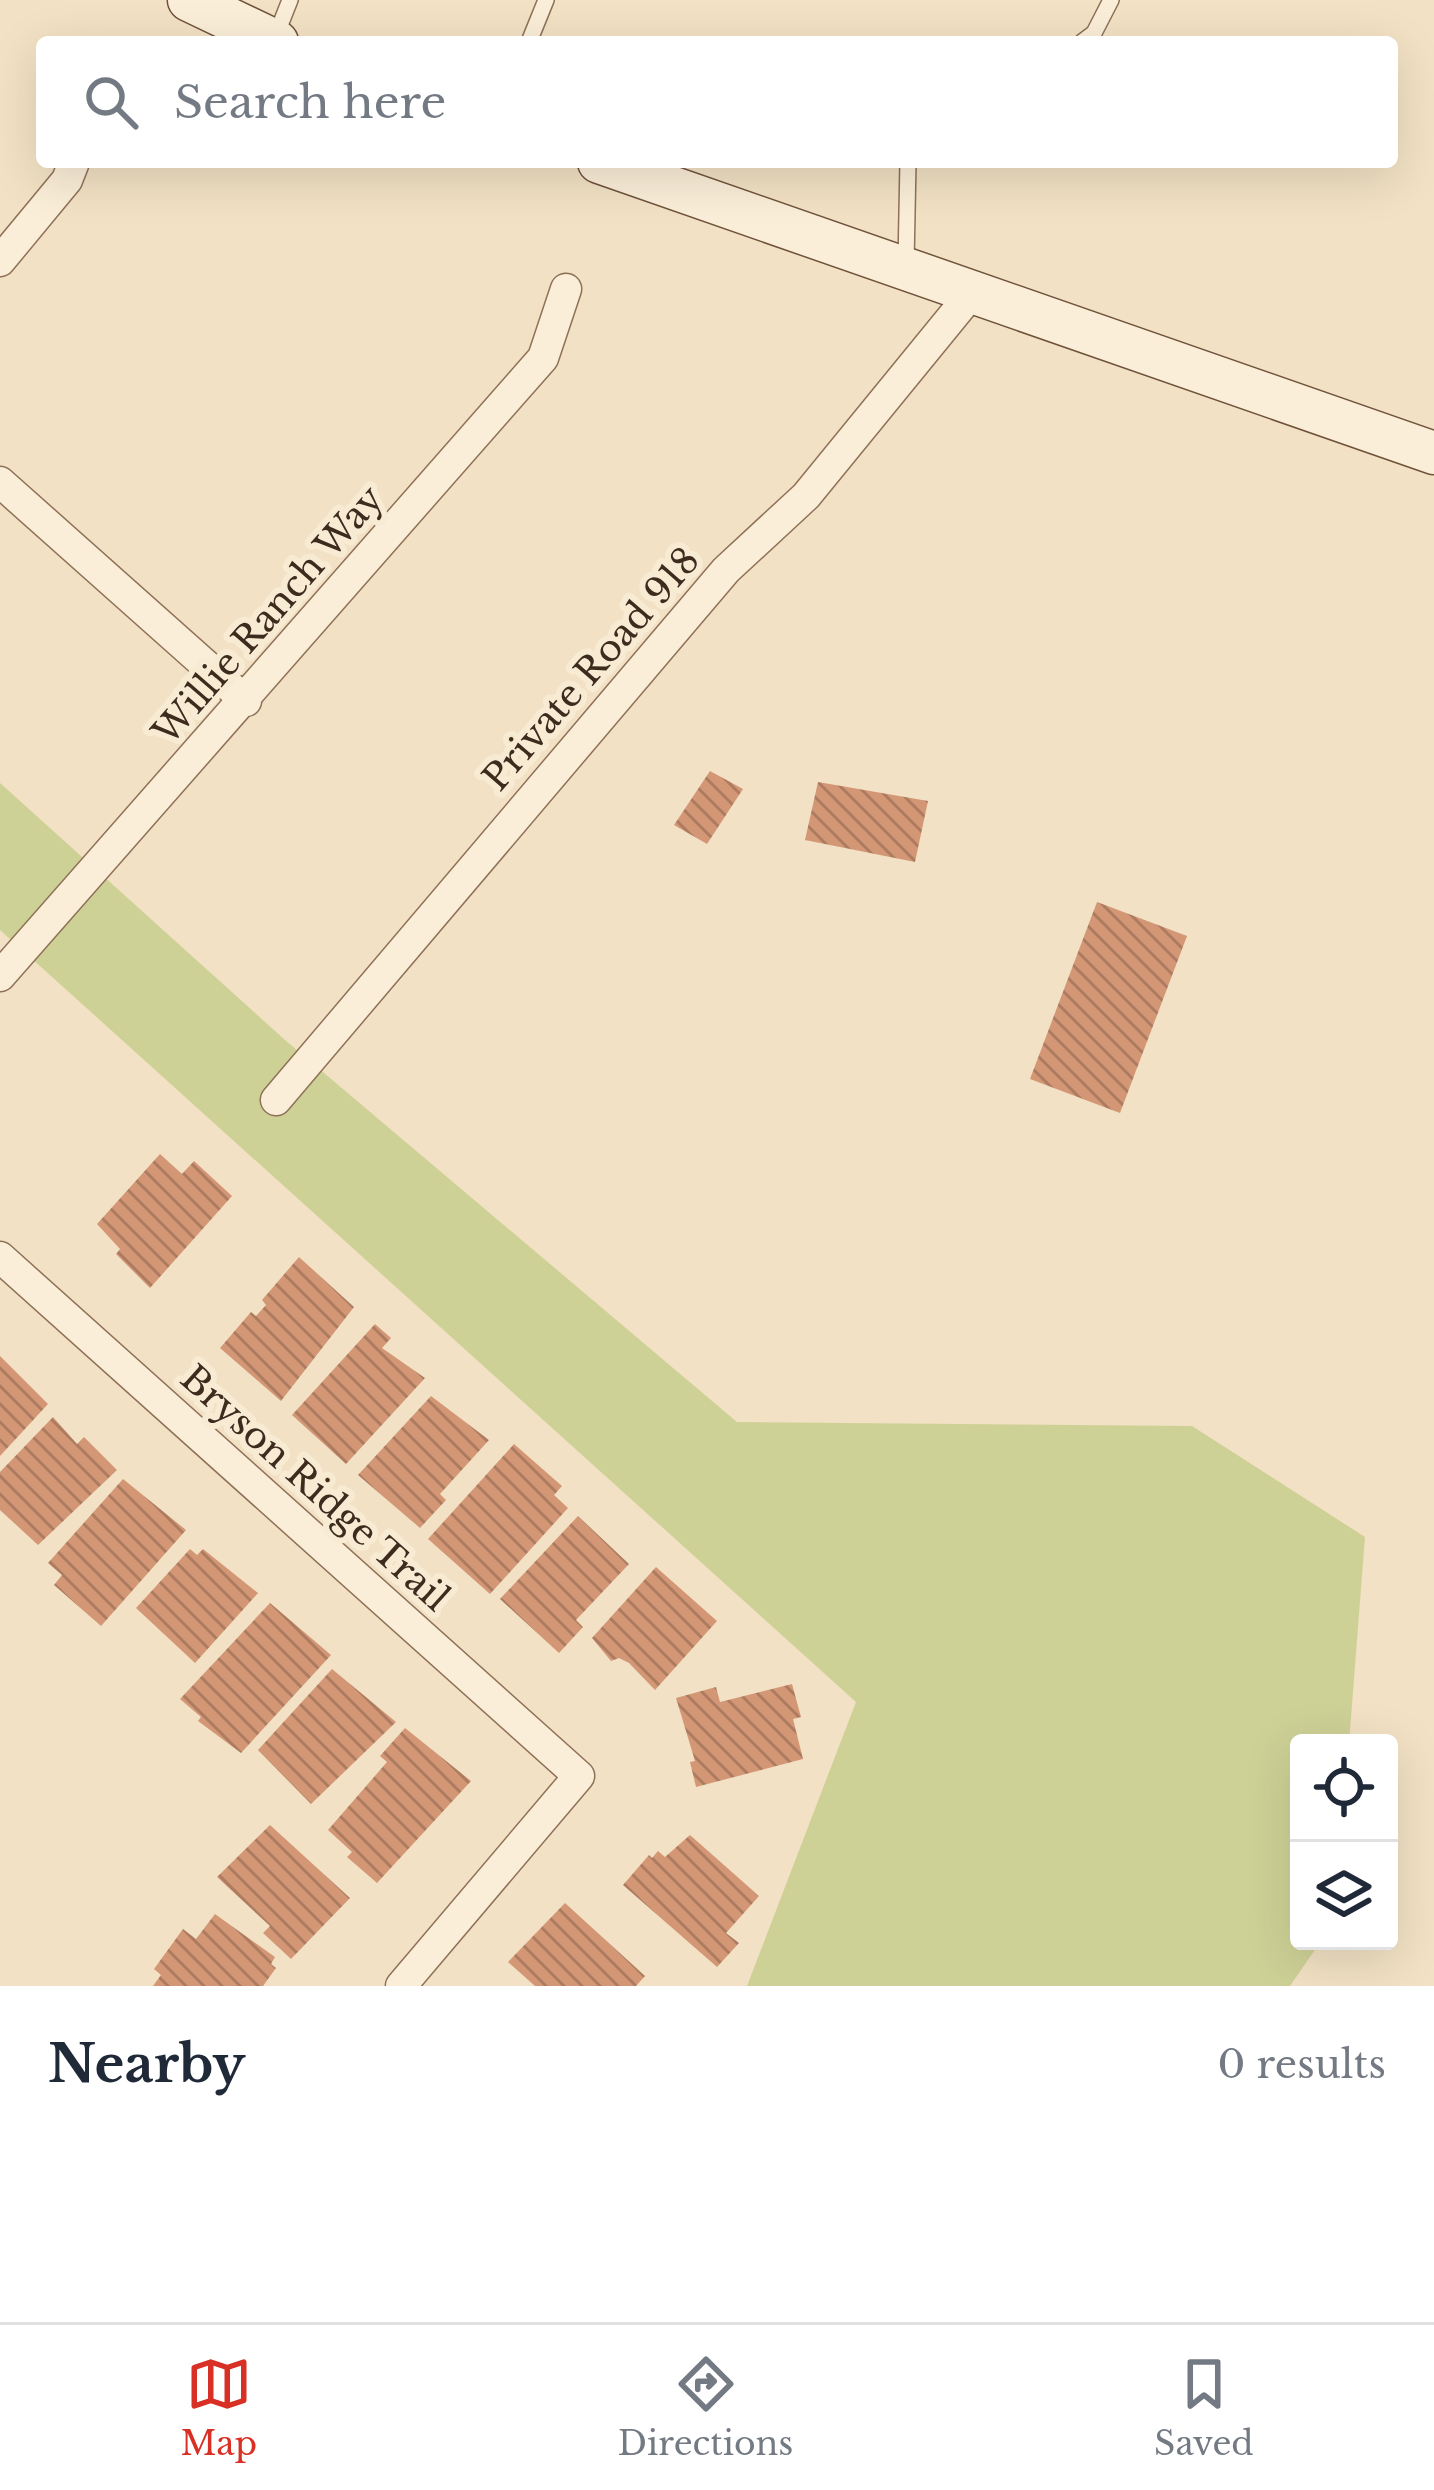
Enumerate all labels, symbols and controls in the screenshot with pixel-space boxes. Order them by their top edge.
search box [36,36,1398,168]
icon: search [78,69,144,135]
text: Search here [174,74,446,130]
street label: Willie Ranch Way [143,476,393,754]
street label: Private Road 918 [473,538,709,800]
street label: Bryson Ridge Trail [171,1356,459,1620]
map controls [1290,1734,1398,1950]
button: locate [1290,1734,1398,1842]
button: layers [1290,1842,1398,1950]
text: Nearby [48,2033,245,2096]
text: 0 results [1217,2040,1386,2089]
tab: Map [180,2351,257,2464]
tab: Directions [618,2351,793,2464]
tab: Saved [1154,2351,1254,2464]

